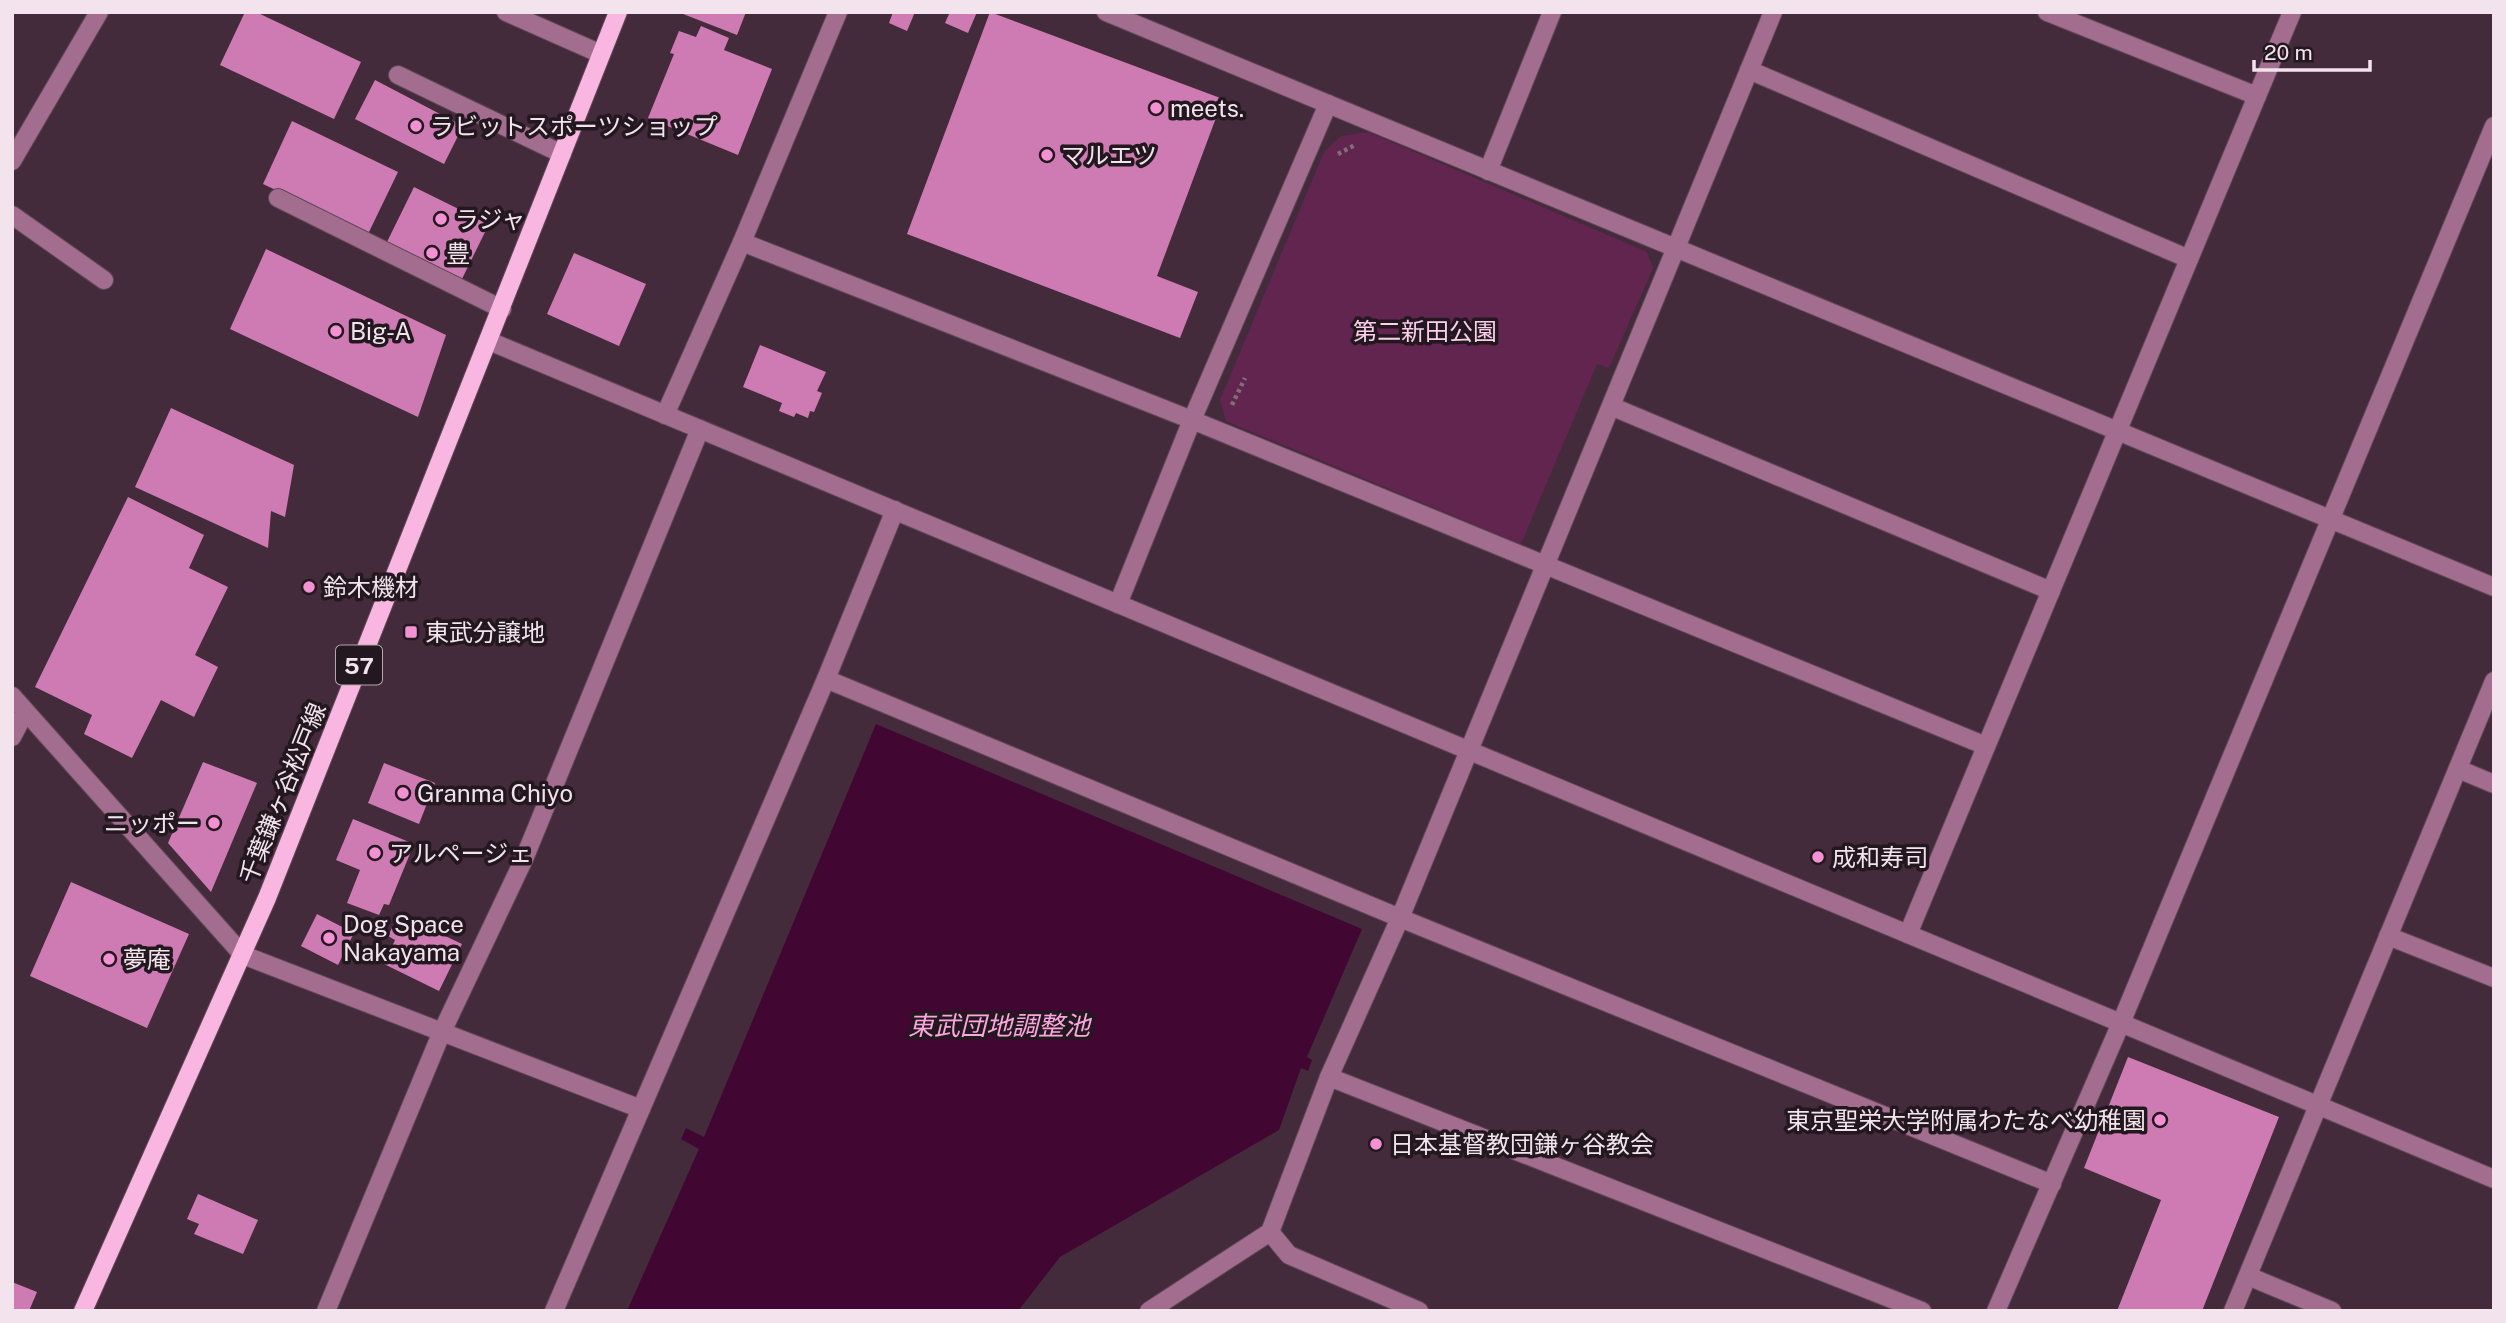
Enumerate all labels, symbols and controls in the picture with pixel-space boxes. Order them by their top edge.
scale bar [2254,28,2370,72]
text: 20 m [2264,40,2313,65]
place label: meets. [1170,94,1244,122]
marker: meets. [1148,100,1164,116]
place label: ラビットスポーツショップ [430,112,718,140]
marker: ラビットスポーツショップ [408,118,424,134]
place label: マルエツ [1061,141,1157,169]
marker: マルエツ [1039,147,1055,163]
place label: ラジャ [455,205,525,233]
marker: ラジャ [433,211,449,227]
place label: 豊 [446,239,470,267]
marker: 豊 [424,245,440,261]
place label: Big-A [350,317,411,345]
park label: 第二新田公園 [1353,317,1497,345]
marker: Big-A [328,323,344,339]
place label: 鈴木機材 [323,573,419,601]
marker: 鈴木機材 [301,579,317,595]
place label: 東武分譲地 [425,618,545,646]
marker: 東武分譲地 [403,624,419,640]
road number: 57 [336,646,382,684]
street label: 千葉鎌ヶ谷松戸線 [233,699,331,887]
place label: Granma Chiyo [417,779,573,807]
marker: Granma Chiyo [395,785,411,801]
place label: ニッポー [104,809,200,837]
marker: ニッポー [206,815,222,831]
place label: アルページェ [389,839,532,867]
place label: 成和寿司 [1832,843,1928,871]
marker: アルページェ [367,845,383,861]
marker: 成和寿司 [1810,849,1826,865]
place label: Dog Space Nakayama [343,910,464,966]
marker: Dog Space Nakayama [321,930,337,946]
place label: 夢庵 [123,945,171,973]
marker: 夢庵 [101,951,117,967]
water label: 東武団地調整池 [908,1010,1093,1041]
place label: 東京聖栄大学附属わたなべ幼稚園 [1786,1106,2146,1134]
marker: 東京聖栄大学附属わたなべ幼稚園 [2152,1112,2168,1128]
place label: 日本基督教団鎌ヶ谷教会 [1390,1130,1654,1158]
marker: 日本基督教団鎌ヶ谷教会 [1368,1136,1384,1152]

